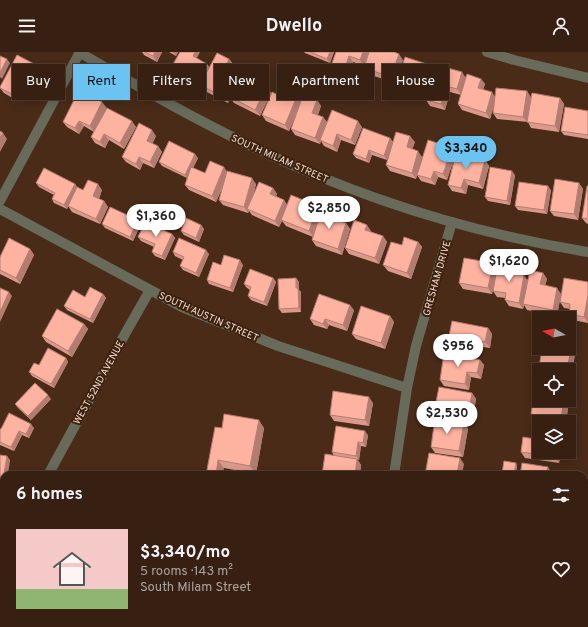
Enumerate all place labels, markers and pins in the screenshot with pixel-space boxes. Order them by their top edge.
pin: $3,340 [433,136,499,170]
pin: $2,850 [296,196,362,230]
pin: $1,360 [123,204,189,238]
pin: $1,620 [476,249,542,283]
pin: $956 [434,334,482,368]
pin: $2,530 [414,401,480,435]

